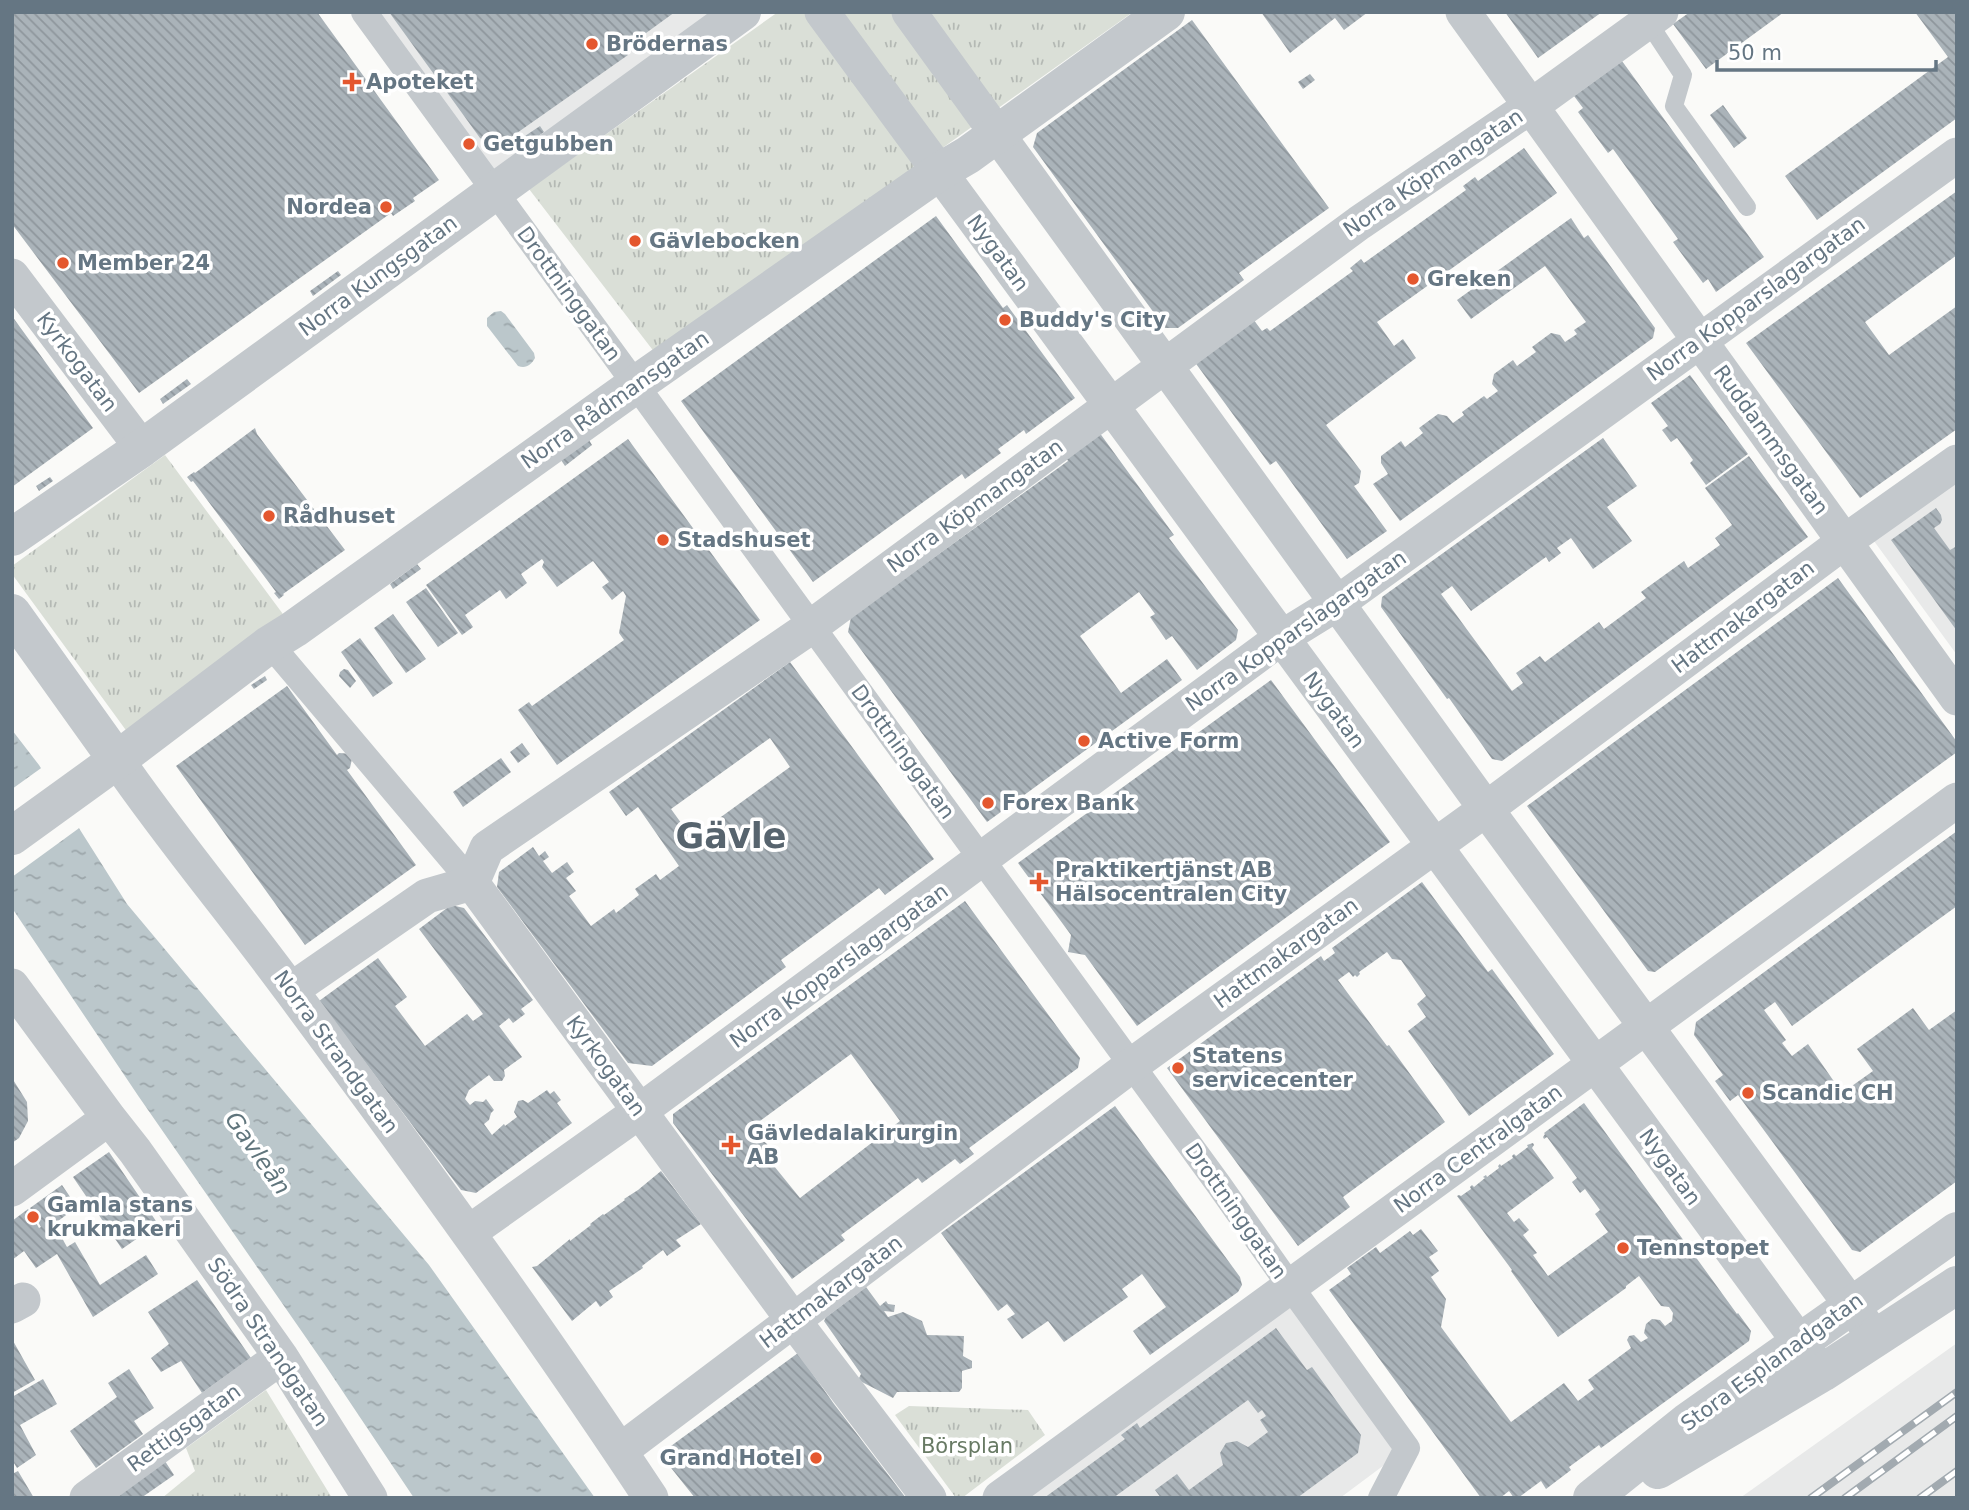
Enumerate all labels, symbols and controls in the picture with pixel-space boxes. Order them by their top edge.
scale bar [1717,28,1936,72]
place label: Brödernas [606,32,728,56]
marker: Brödernas [584,36,600,52]
text: 50 m [1728,41,1782,65]
place label: Apoteket [366,70,474,94]
marker: Apoteket [344,74,360,90]
street label: Norra Köpmangatan [1339,104,1527,242]
place label: Getgubben [483,132,614,156]
marker: Getgubben [461,136,477,152]
place label: Nordea [286,195,372,219]
marker: Nordea [378,199,394,215]
street label: Nygatan [962,210,1034,296]
street label: Norra Kungsgatan [294,211,462,341]
street label: Norra Kopparslagargatan [1642,212,1870,386]
street label: Drottninggatan [512,222,626,366]
place label: Gävlebocken [649,229,800,253]
marker: Gävlebocken [627,233,643,249]
place label: Member 24 [77,251,210,275]
marker: Member 24 [55,255,71,271]
place label: Greken [1427,267,1511,291]
marker: Greken [1405,271,1421,287]
street label: Kyrkogatan [32,308,122,416]
place label: Buddy's City [1019,308,1167,332]
marker: Buddy's City [997,312,1013,328]
street label: Norra Rådmansgatan [516,325,713,474]
street label: Ruddammsgatan [1709,361,1833,519]
street label: Norra Köpmangatan [883,434,1067,578]
place label: Rådhuset [283,503,395,528]
marker: Rådhuset [261,508,277,524]
place label: Stadshuset [677,528,811,552]
marker: Stadshuset [655,532,671,548]
street label: Norra Kopparslagargatan [1181,546,1411,716]
street label: Hattmakargatan [1667,556,1819,678]
street label: Nygatan [1298,667,1370,753]
street label: Drottninggatan [846,680,960,824]
place label: Active Form [1098,729,1239,753]
marker: Active Form [1076,733,1092,749]
place label: Forex Bank [1002,791,1136,815]
marker: Forex Bank [980,795,996,811]
district label: Gävle [676,816,786,856]
place label: Praktikertjänst AB Hälsocentralen City [1055,858,1287,906]
marker: Praktikertjänst AB Hälsocentralen City [1029,872,1049,892]
street label: Norra Kopparslagargatan [725,879,953,1053]
street label: Hattmakargatan [1209,893,1363,1013]
street label: Norra Strandgatan [269,966,403,1138]
street label: Kyrkogatan [562,1011,650,1121]
place label: Statens servicecenter [1192,1044,1354,1092]
marker: Statens servicecenter [1170,1060,1186,1076]
street label: Norra Centralgatan [1389,1080,1567,1218]
place label: Scandic CH [1762,1081,1894,1105]
marker: Scandic CH [1740,1085,1756,1101]
water label: Gavleån [220,1106,297,1199]
place label: Gävledalakirurgin AB [747,1121,958,1169]
street label: Nygatan [1634,1124,1706,1210]
marker: Gävledalakirurgin AB [721,1135,741,1155]
street label: Drottninggatan [1180,1139,1292,1283]
place label: Gamla stans krukmakeri [47,1193,193,1241]
marker: Gamla stans krukmakeri [25,1209,41,1225]
street label: Hattmakargatan [755,1231,907,1353]
place label: Tennstopet [1637,1236,1769,1260]
marker: Tennstopet [1615,1240,1631,1256]
street label: Södra Strandgatan [203,1253,333,1431]
street label: Stora Esplanadgatan [1676,1288,1868,1436]
street label: Rettigsgatan [123,1379,245,1477]
park label: Börsplan [921,1434,1013,1458]
place label: Grand Hotel [659,1446,802,1470]
marker: Grand Hotel [808,1450,824,1466]

